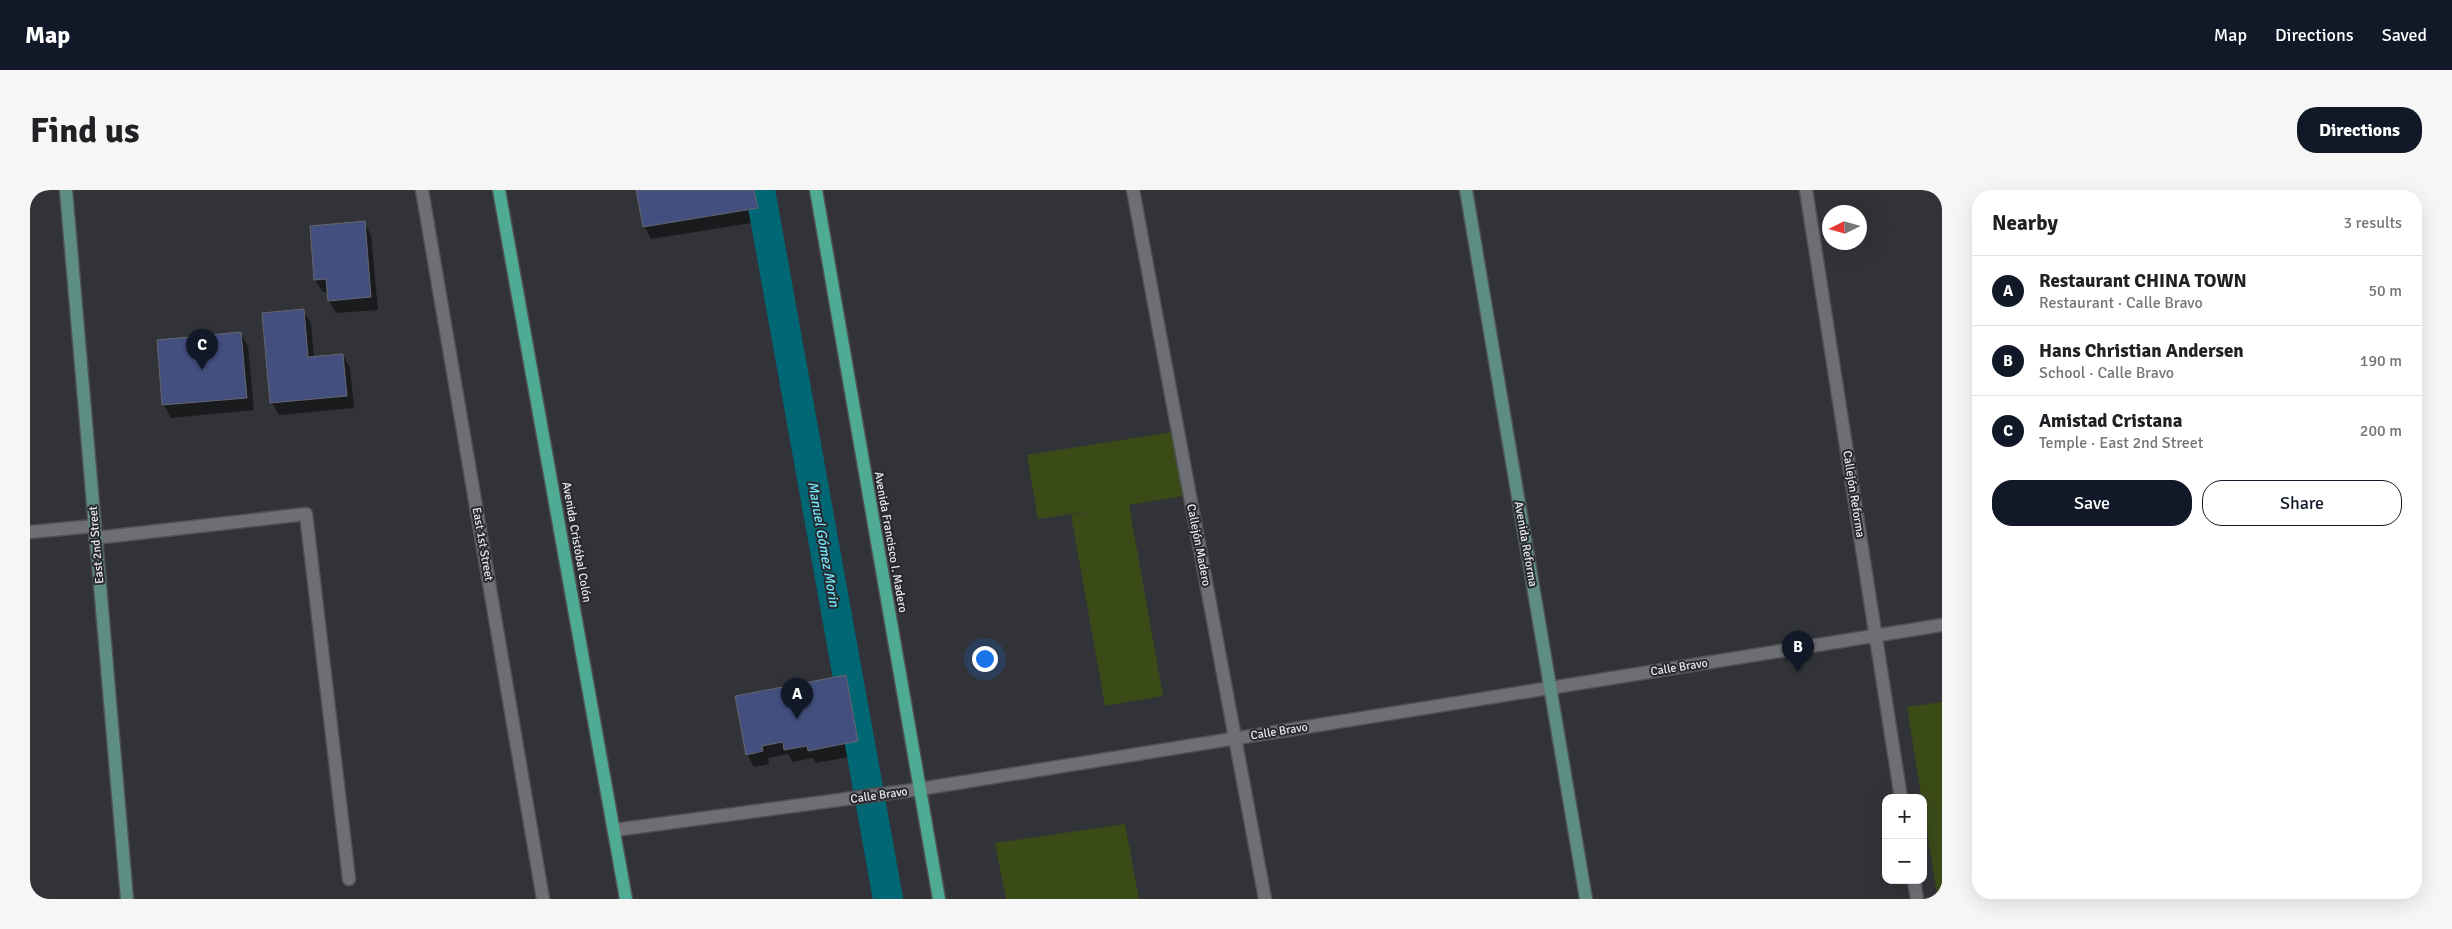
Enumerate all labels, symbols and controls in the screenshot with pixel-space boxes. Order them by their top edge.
text: Map [25,20,70,50]
text: Map [2214,24,2247,46]
text: Directions [2275,24,2354,46]
text: Saved [2382,24,2427,46]
button: Directions [2297,107,2422,153]
text: Find us [30,109,140,152]
north arrow [1822,205,1867,250]
text: Nearby [1992,210,2058,236]
text: 3 results [2343,213,2402,233]
text: Restaurant CHINA TOWN [2039,269,2247,293]
text: A [2003,281,2013,301]
text: 50 m [2368,281,2402,301]
text: Restaurant · Calle Bravo [2039,293,2203,313]
pin: C [186,329,218,370]
text: Hans Christian Andersen [2039,339,2244,363]
text: B [2003,351,2013,371]
text: 190 m [2360,351,2402,371]
text: School · Calle Bravo [2039,363,2174,383]
text: Amistad Cristana [2039,409,2182,433]
text: C [2003,421,2013,441]
text: 200 m [2360,421,2402,441]
text: Temple · East 2nd Street [2039,433,2203,453]
street label: Callejón Reforma [1839,449,1868,539]
street label: Avenida Francisco I. Madero [871,470,910,614]
water label: Manuel Gómez Morin [804,480,843,608]
button: Save [1992,480,2192,526]
button: Share [2202,480,2402,526]
street label: Avenida Cristóbal Colón [559,481,595,604]
street label: Avenida Reforma [1511,500,1540,588]
street label: Callejón Madero [1183,503,1214,587]
street label: East 2nd Street [86,505,107,585]
street label: East 1st Street [469,506,496,582]
pin: B [1782,631,1814,672]
your location [972,646,998,672]
street label: Calle Bravo [1649,656,1709,679]
pin: A [781,678,813,719]
street label: Calle Bravo [1249,720,1309,743]
street label: Calle Bravo [850,784,909,807]
map controls [1882,794,1927,884]
button: + [1882,794,1927,839]
button: − [1882,839,1927,884]

